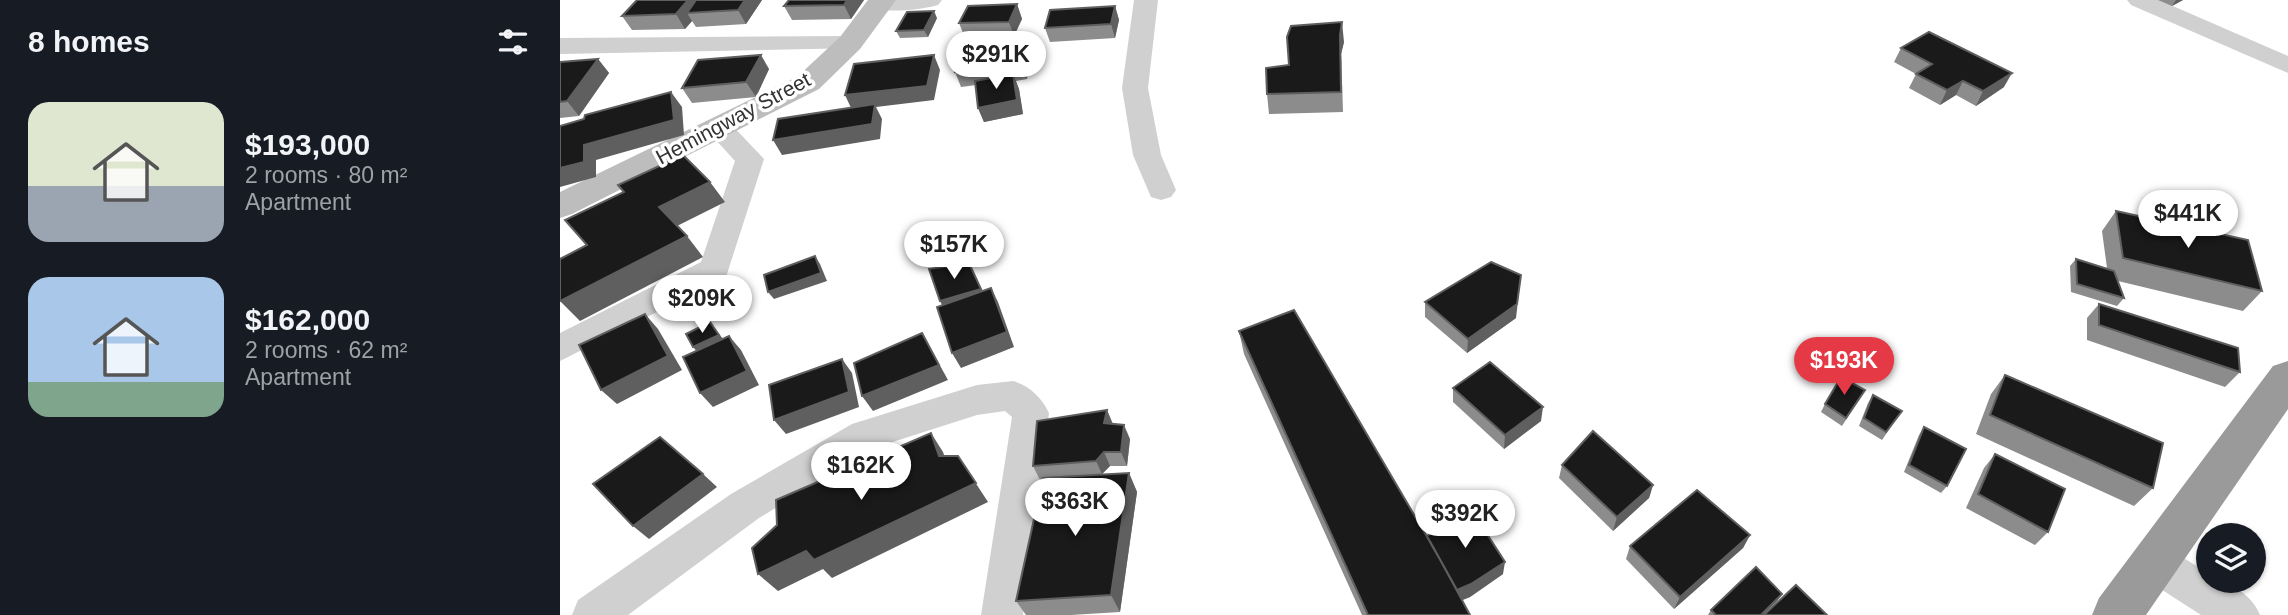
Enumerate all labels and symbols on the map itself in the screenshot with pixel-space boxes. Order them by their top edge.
pin: $291K [947,32,1045,91]
street label: Hemingway Street [652,67,814,168]
pin: $441K [2139,190,2237,250]
pin: $157K [905,222,1003,281]
pin: $209K [653,276,751,335]
pin: $193K [1795,338,1893,397]
pin: $162K [812,442,910,502]
pin: $363K [1026,478,1124,538]
pin: $392K [1416,490,1514,550]

